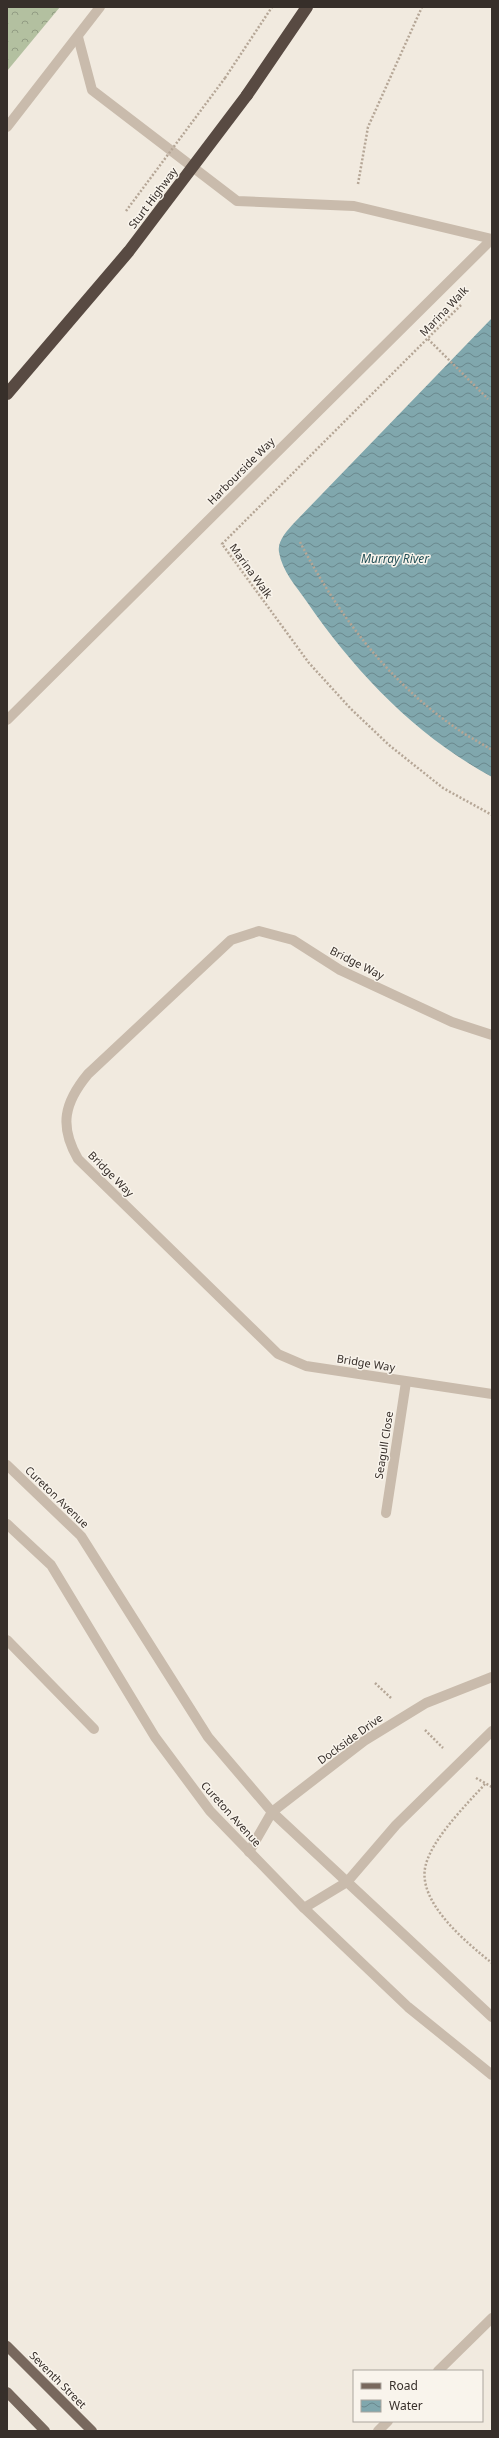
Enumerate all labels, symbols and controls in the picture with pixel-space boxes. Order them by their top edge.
street label: Sturt Highway [125,164,181,231]
street label: Marina Walk [416,282,471,339]
street label: Harbourside Way [204,433,278,508]
street label: Marina Walk [226,540,276,601]
water label: Murray River [361,550,430,567]
street label: Bridge Way [328,942,387,983]
street label: Bridge Way [85,1148,138,1200]
street label: Bridge Way [336,1350,397,1375]
street label: Seagull Close [371,1410,396,1480]
street label: Cureton Avenue [22,1462,92,1531]
street label: Dockside Drive [314,1710,385,1767]
street label: Cureton Avenue [198,1778,265,1850]
street label: Seventh Street [27,2348,90,2411]
legend [353,2370,483,2422]
text: Road [389,2377,418,2394]
text: Water [389,2397,423,2414]

